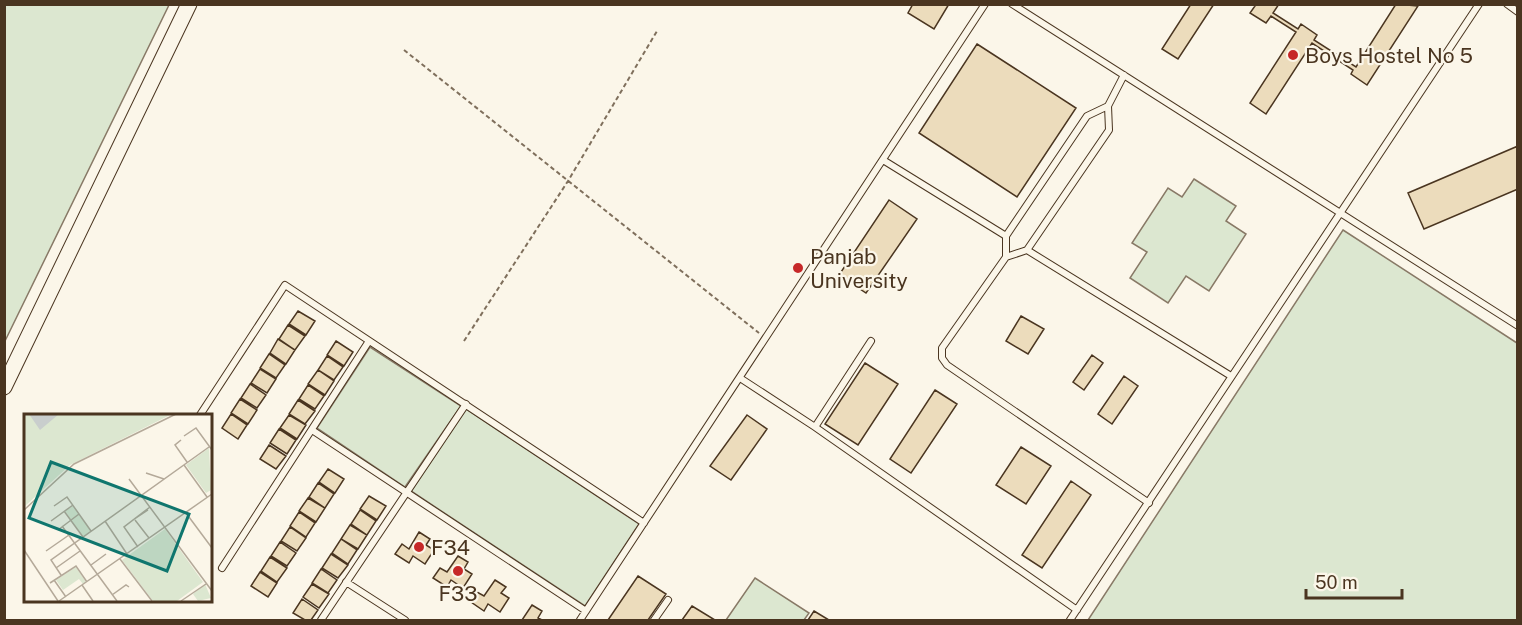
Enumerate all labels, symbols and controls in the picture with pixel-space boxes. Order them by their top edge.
place label: Boys Hostel No 5 [1305,43,1473,68]
marker: Boys Hostel No 5 [1286,48,1300,62]
place label: Panjab University [810,244,908,293]
marker: Panjab University [791,261,805,275]
inset map [24,414,212,601]
place label: F34 [431,535,470,560]
marker: F34 [412,540,426,554]
scale bar [1306,562,1402,600]
marker: F33 [451,564,465,578]
text: 50 m [1315,572,1358,593]
place label: F33 [439,581,477,606]

